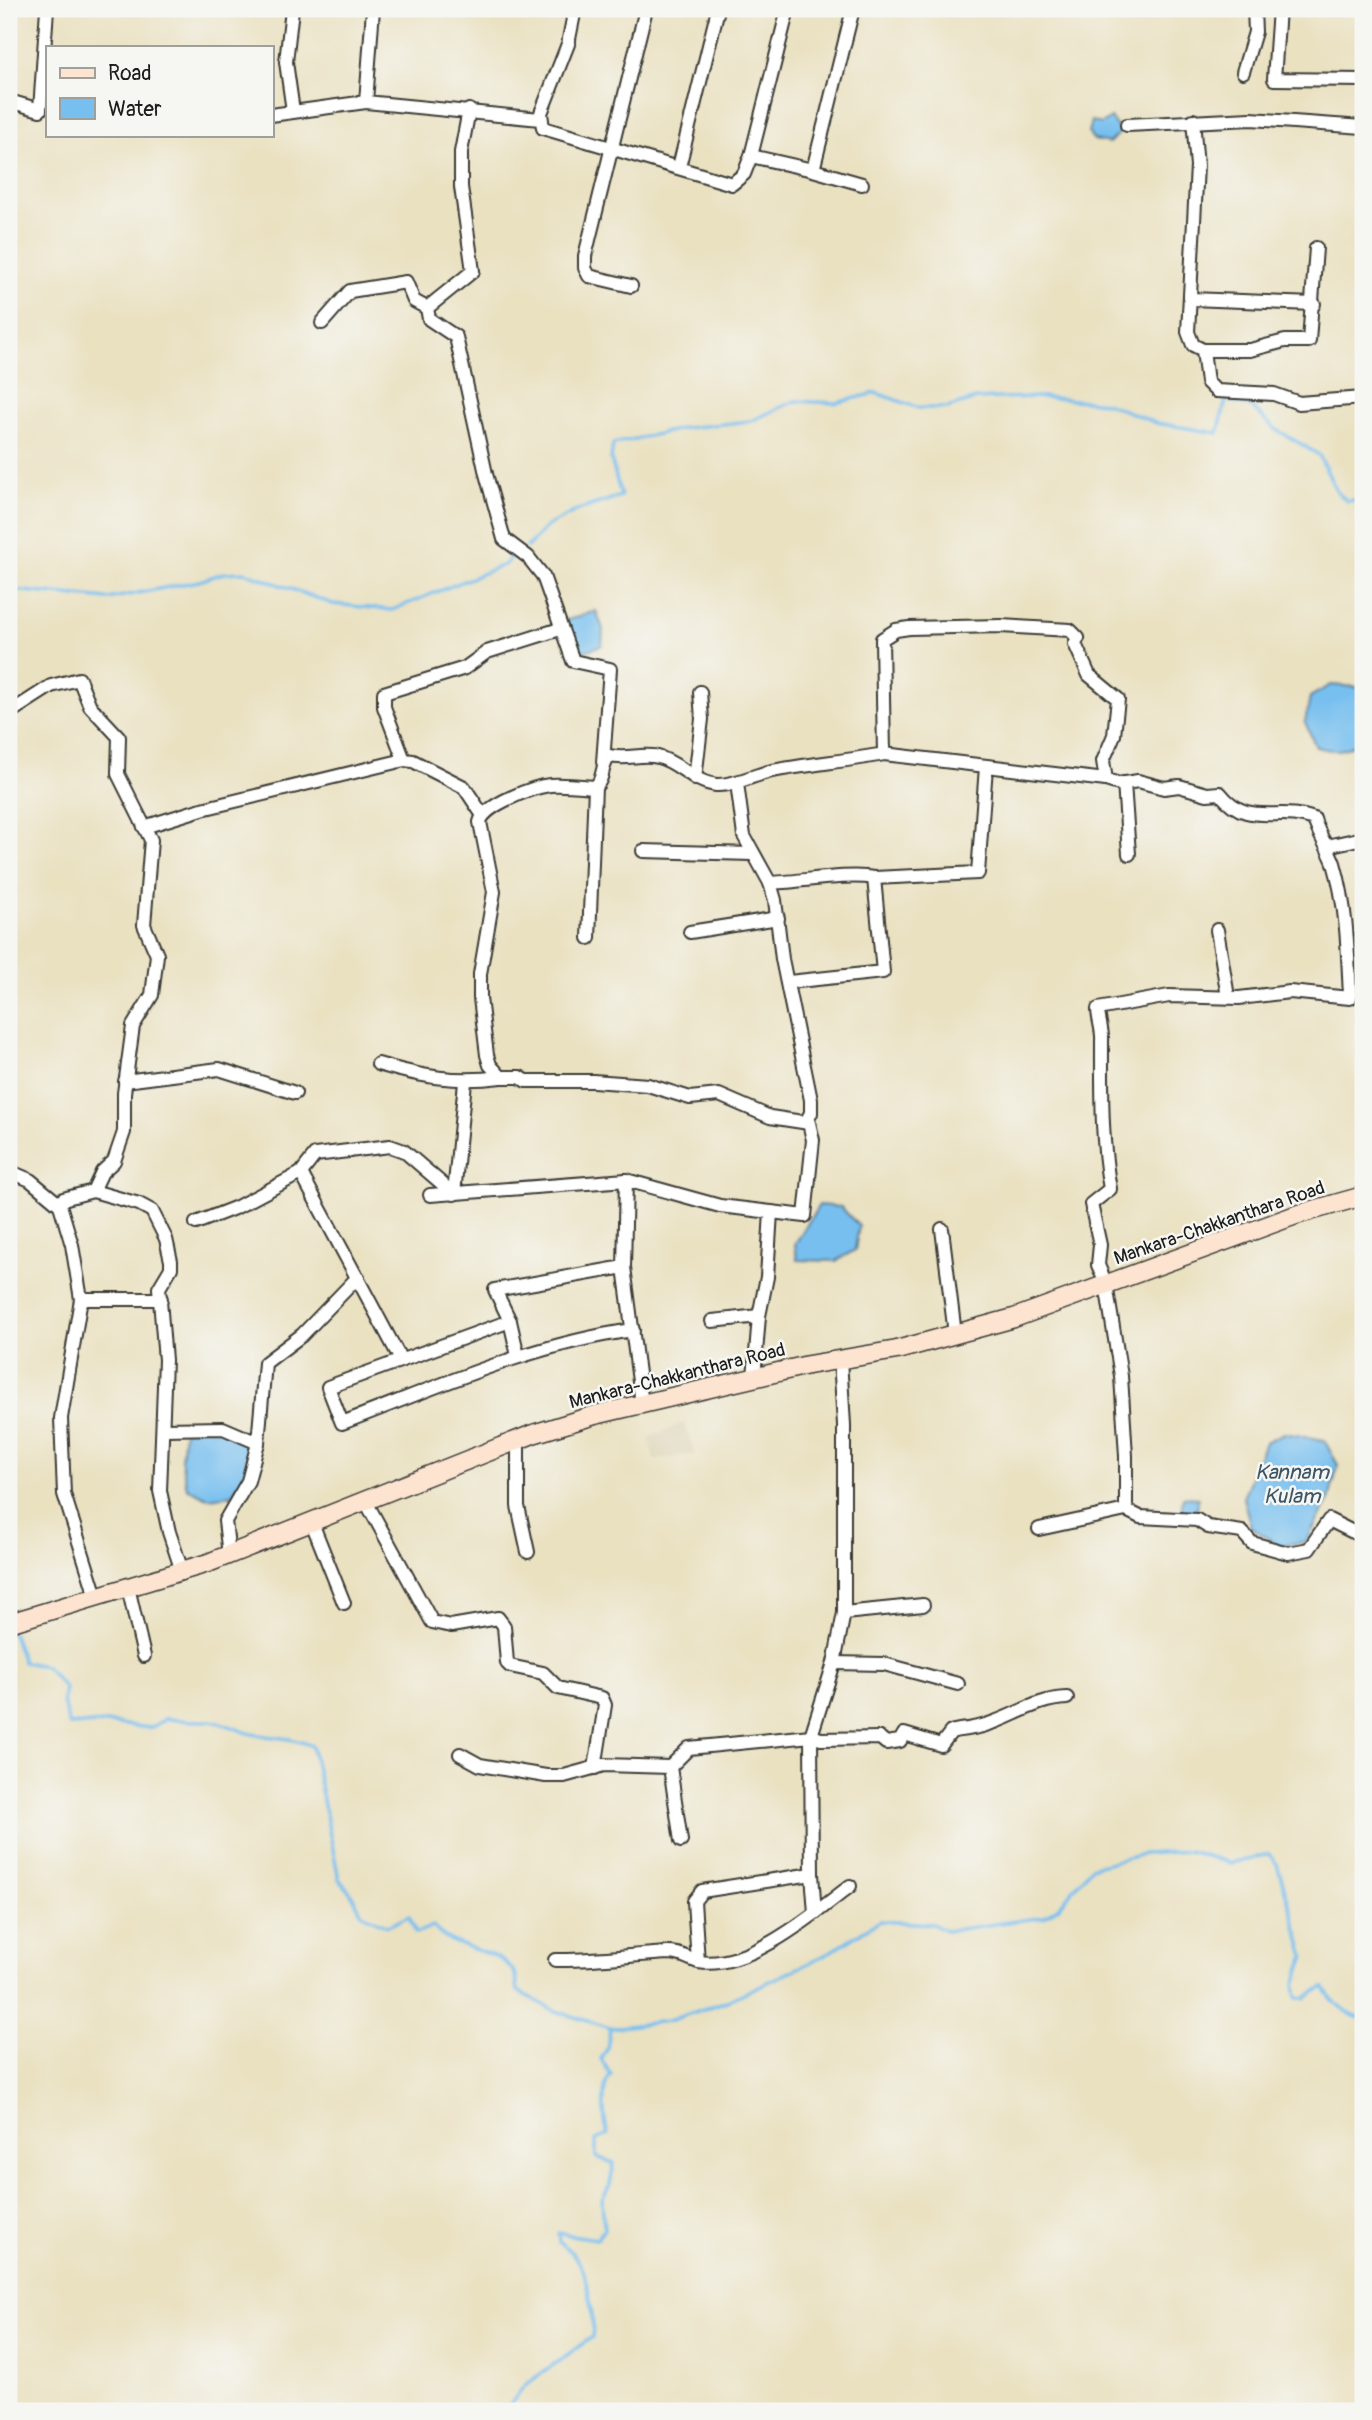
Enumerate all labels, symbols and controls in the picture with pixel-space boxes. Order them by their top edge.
legend [46,46,273,136]
text: Road [108,60,152,87]
text: Water [108,96,162,123]
street label: Mankara-Chakkanthara Road [1111,1175,1328,1270]
street label: Mankara-Chakkanthara Road [567,1337,788,1414]
water label: Kannam Kulam [1255,1459,1330,1510]

